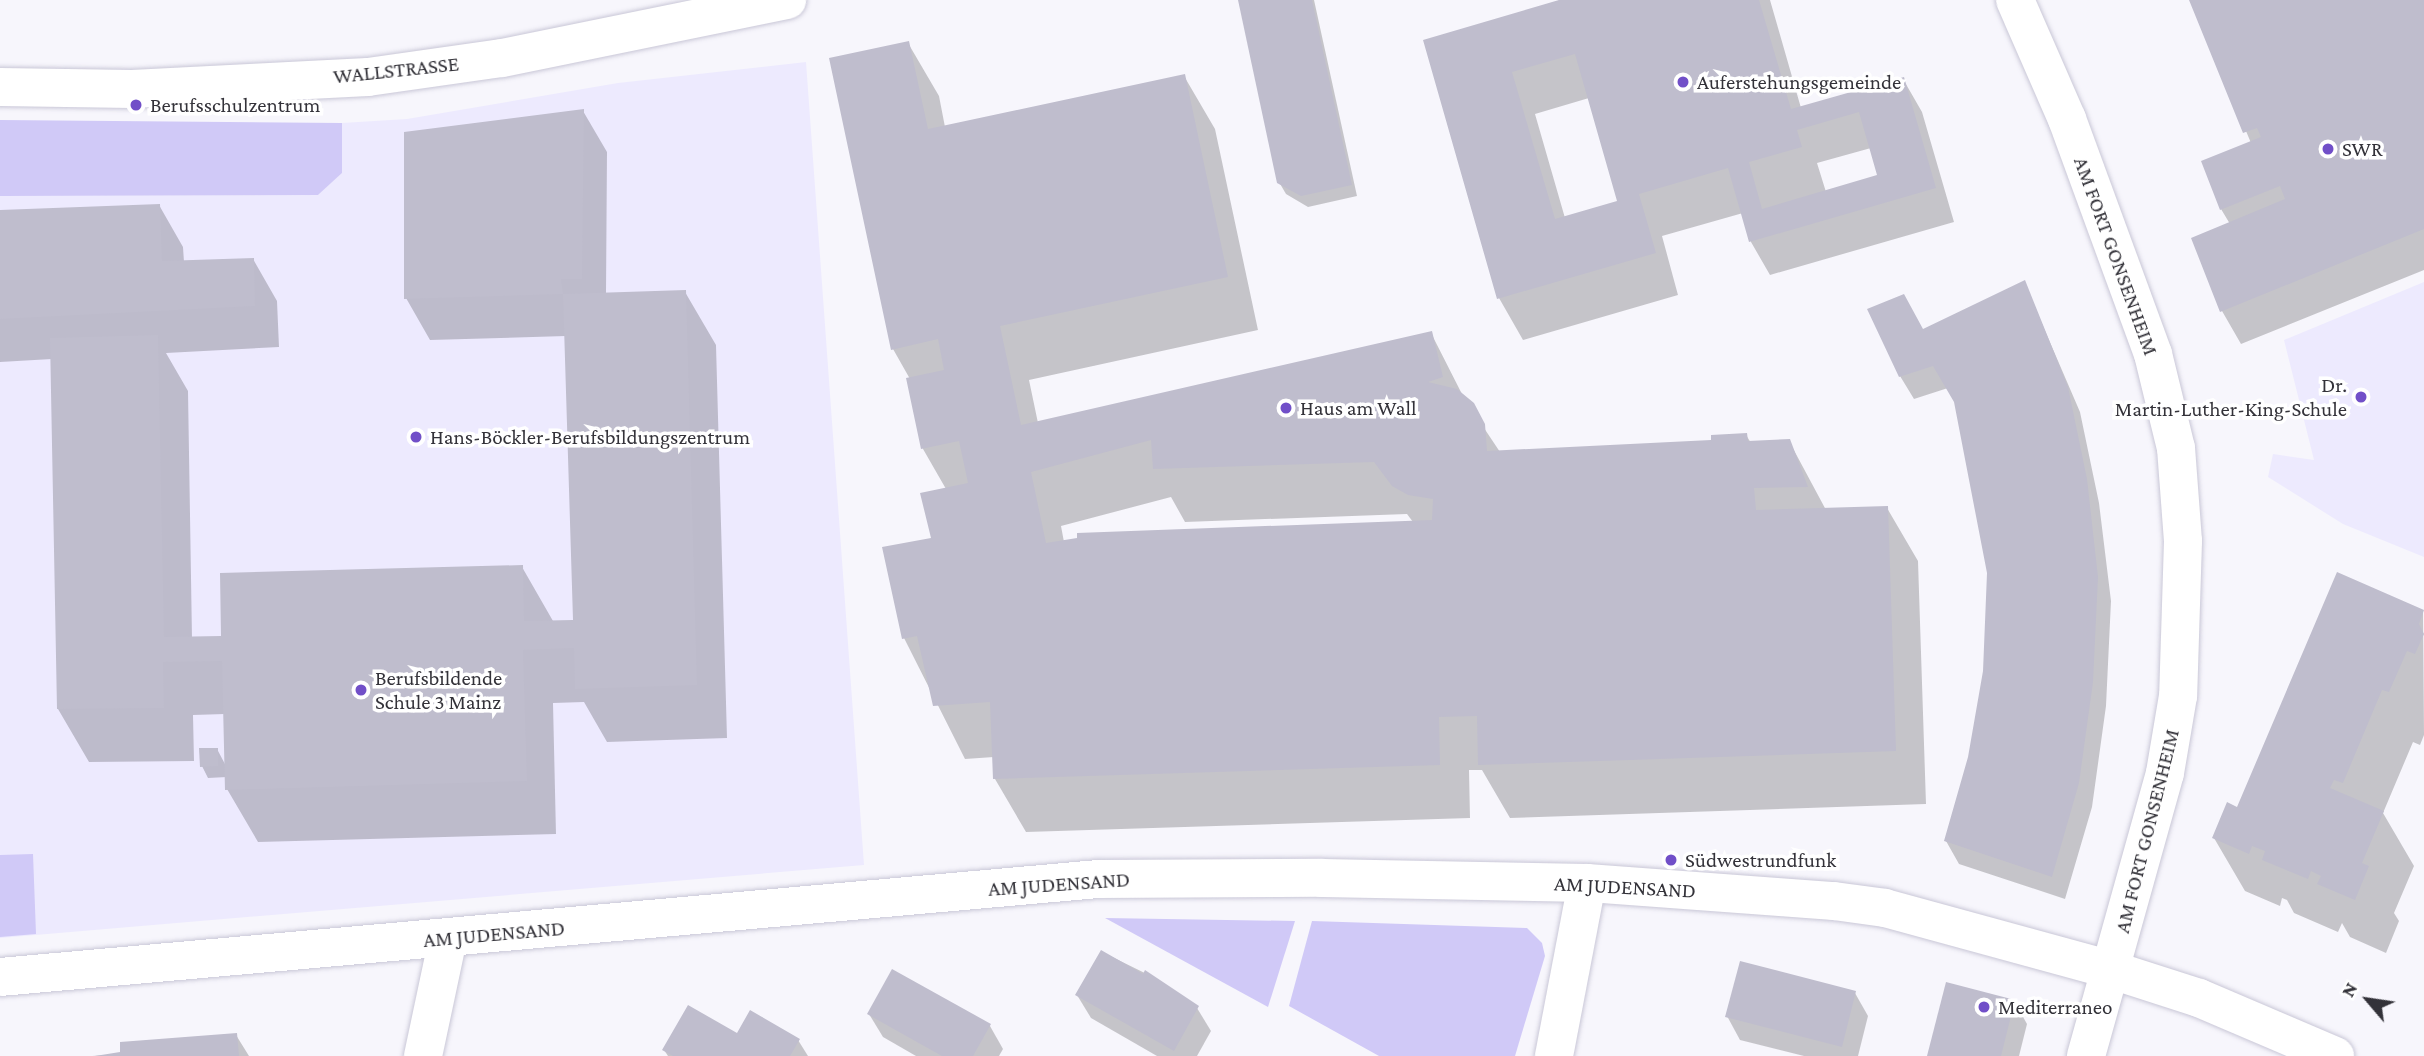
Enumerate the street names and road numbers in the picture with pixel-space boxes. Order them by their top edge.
street label: WALLSTRASSE [332,51,460,89]
street label: AM FORT GONSENHEIM [2068,153,2164,359]
street label: AM FORT GONSENHEIM [2109,726,2185,936]
street label: AM JUDENSAND [987,866,1131,902]
street label: AM JUDENSAND [1553,871,1697,903]
street label: AM JUDENSAND [422,915,566,953]

